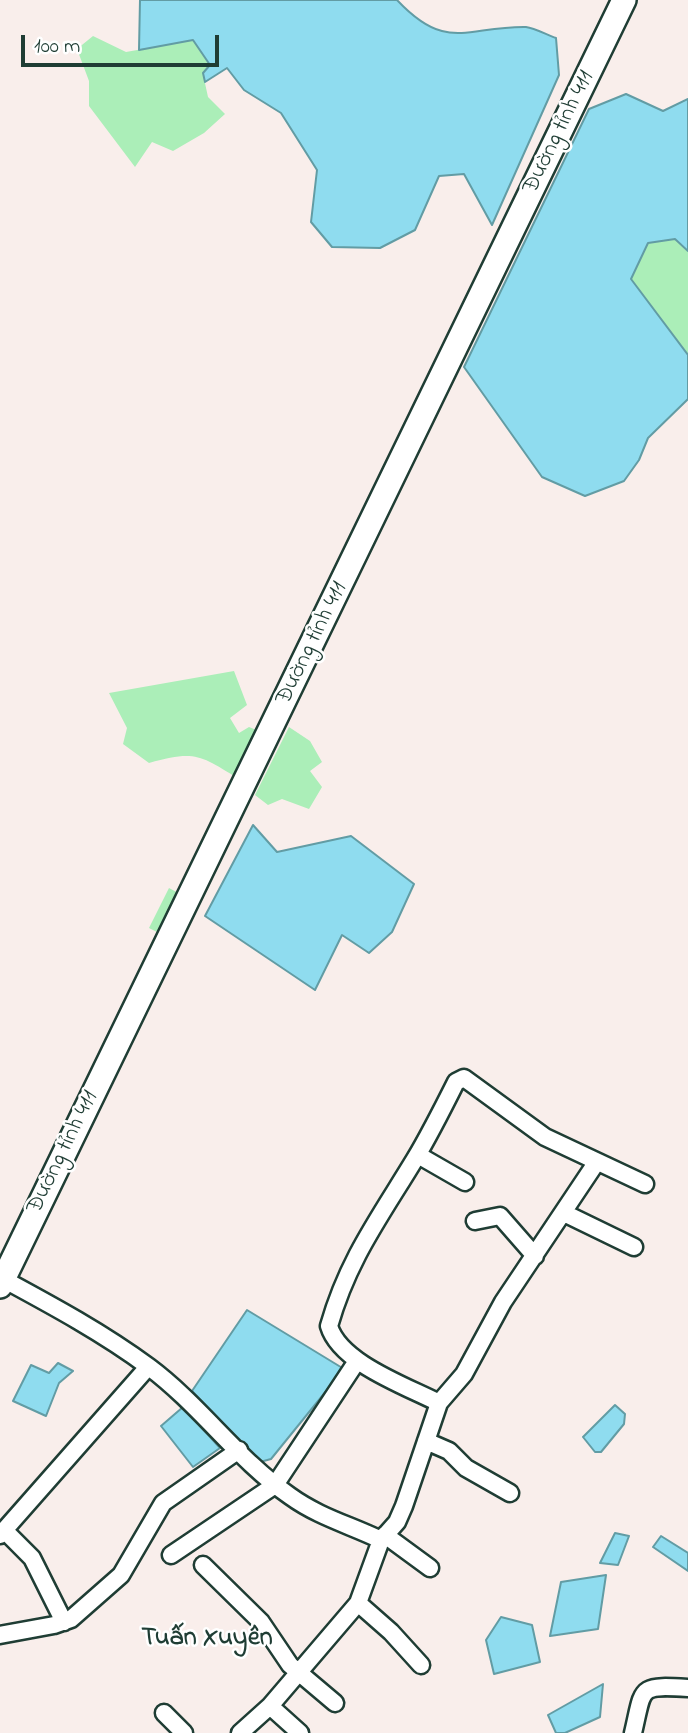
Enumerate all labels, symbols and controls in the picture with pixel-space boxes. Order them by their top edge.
scale bar [24,21,222,65]
text: 100 m [34,32,80,62]
street label: Đường tỉnh 411 [518,67,602,199]
street label: Đường tỉnh 411 [271,578,355,710]
street label: Đường tỉnh 411 [22,1087,106,1219]
district label: Tuấn Xuyên [142,1624,272,1656]

